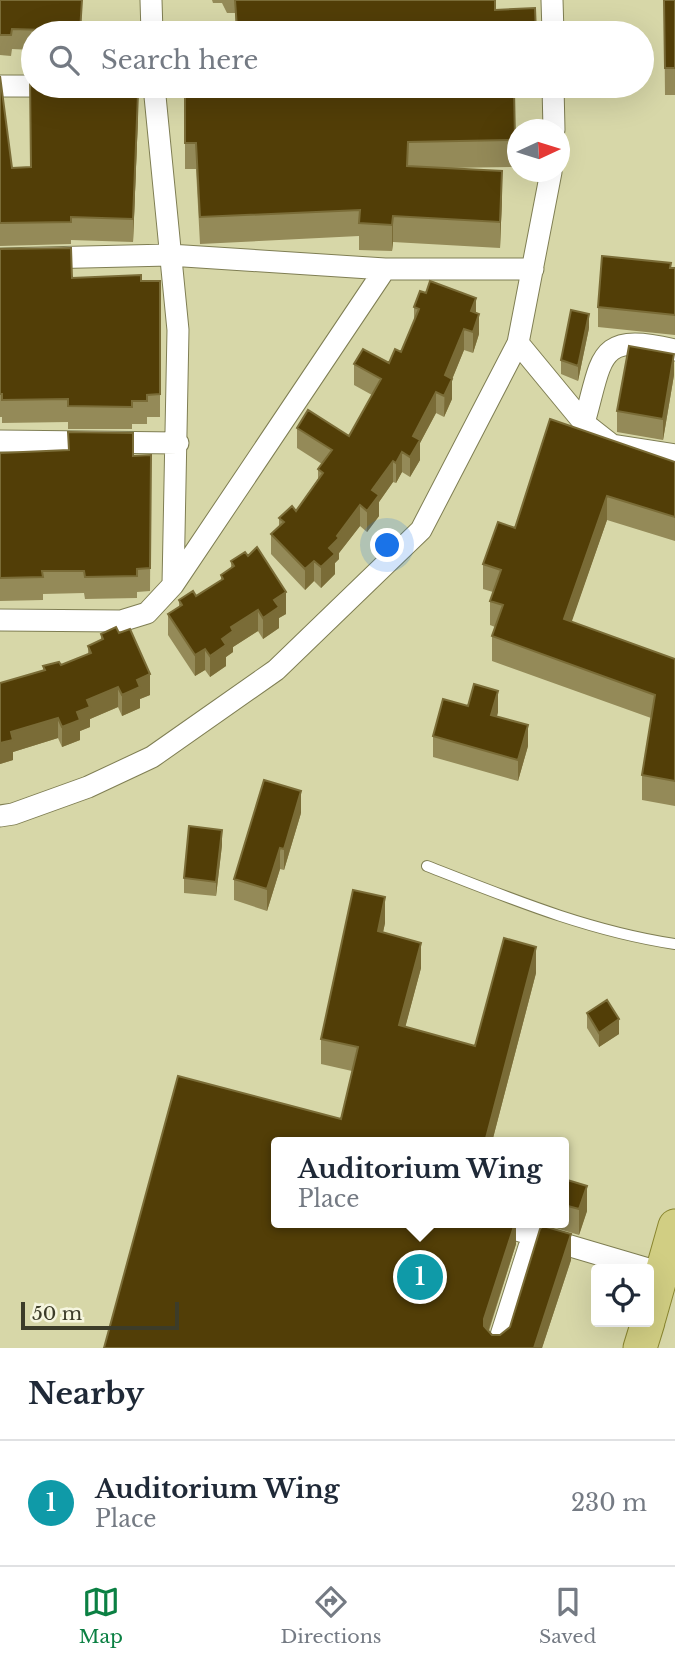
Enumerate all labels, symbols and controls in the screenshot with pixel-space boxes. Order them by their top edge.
search box [21,21,654,98]
icon: search [45,41,83,79]
text: Search here [101,44,258,76]
north arrow [507,119,570,182]
your location [370,528,404,562]
popup [271,1137,569,1228]
text: Auditorium Wing [298,1153,542,1185]
text: Place [298,1185,359,1213]
pin: 1 [397,1251,443,1303]
map controls [591,1264,654,1327]
button: locate [591,1264,654,1327]
scale bar [21,1299,178,1331]
text: 50 m [32,1302,82,1325]
text: Nearby [28,1375,144,1412]
text: Auditorium Wing [95,1473,339,1505]
text: 1 [46,1489,56,1517]
text: 230 m [571,1489,647,1517]
text: Place [95,1505,157,1533]
tab: Map [79,1583,123,1648]
tab: Directions [280,1583,381,1648]
tab: Saved [539,1583,596,1648]

